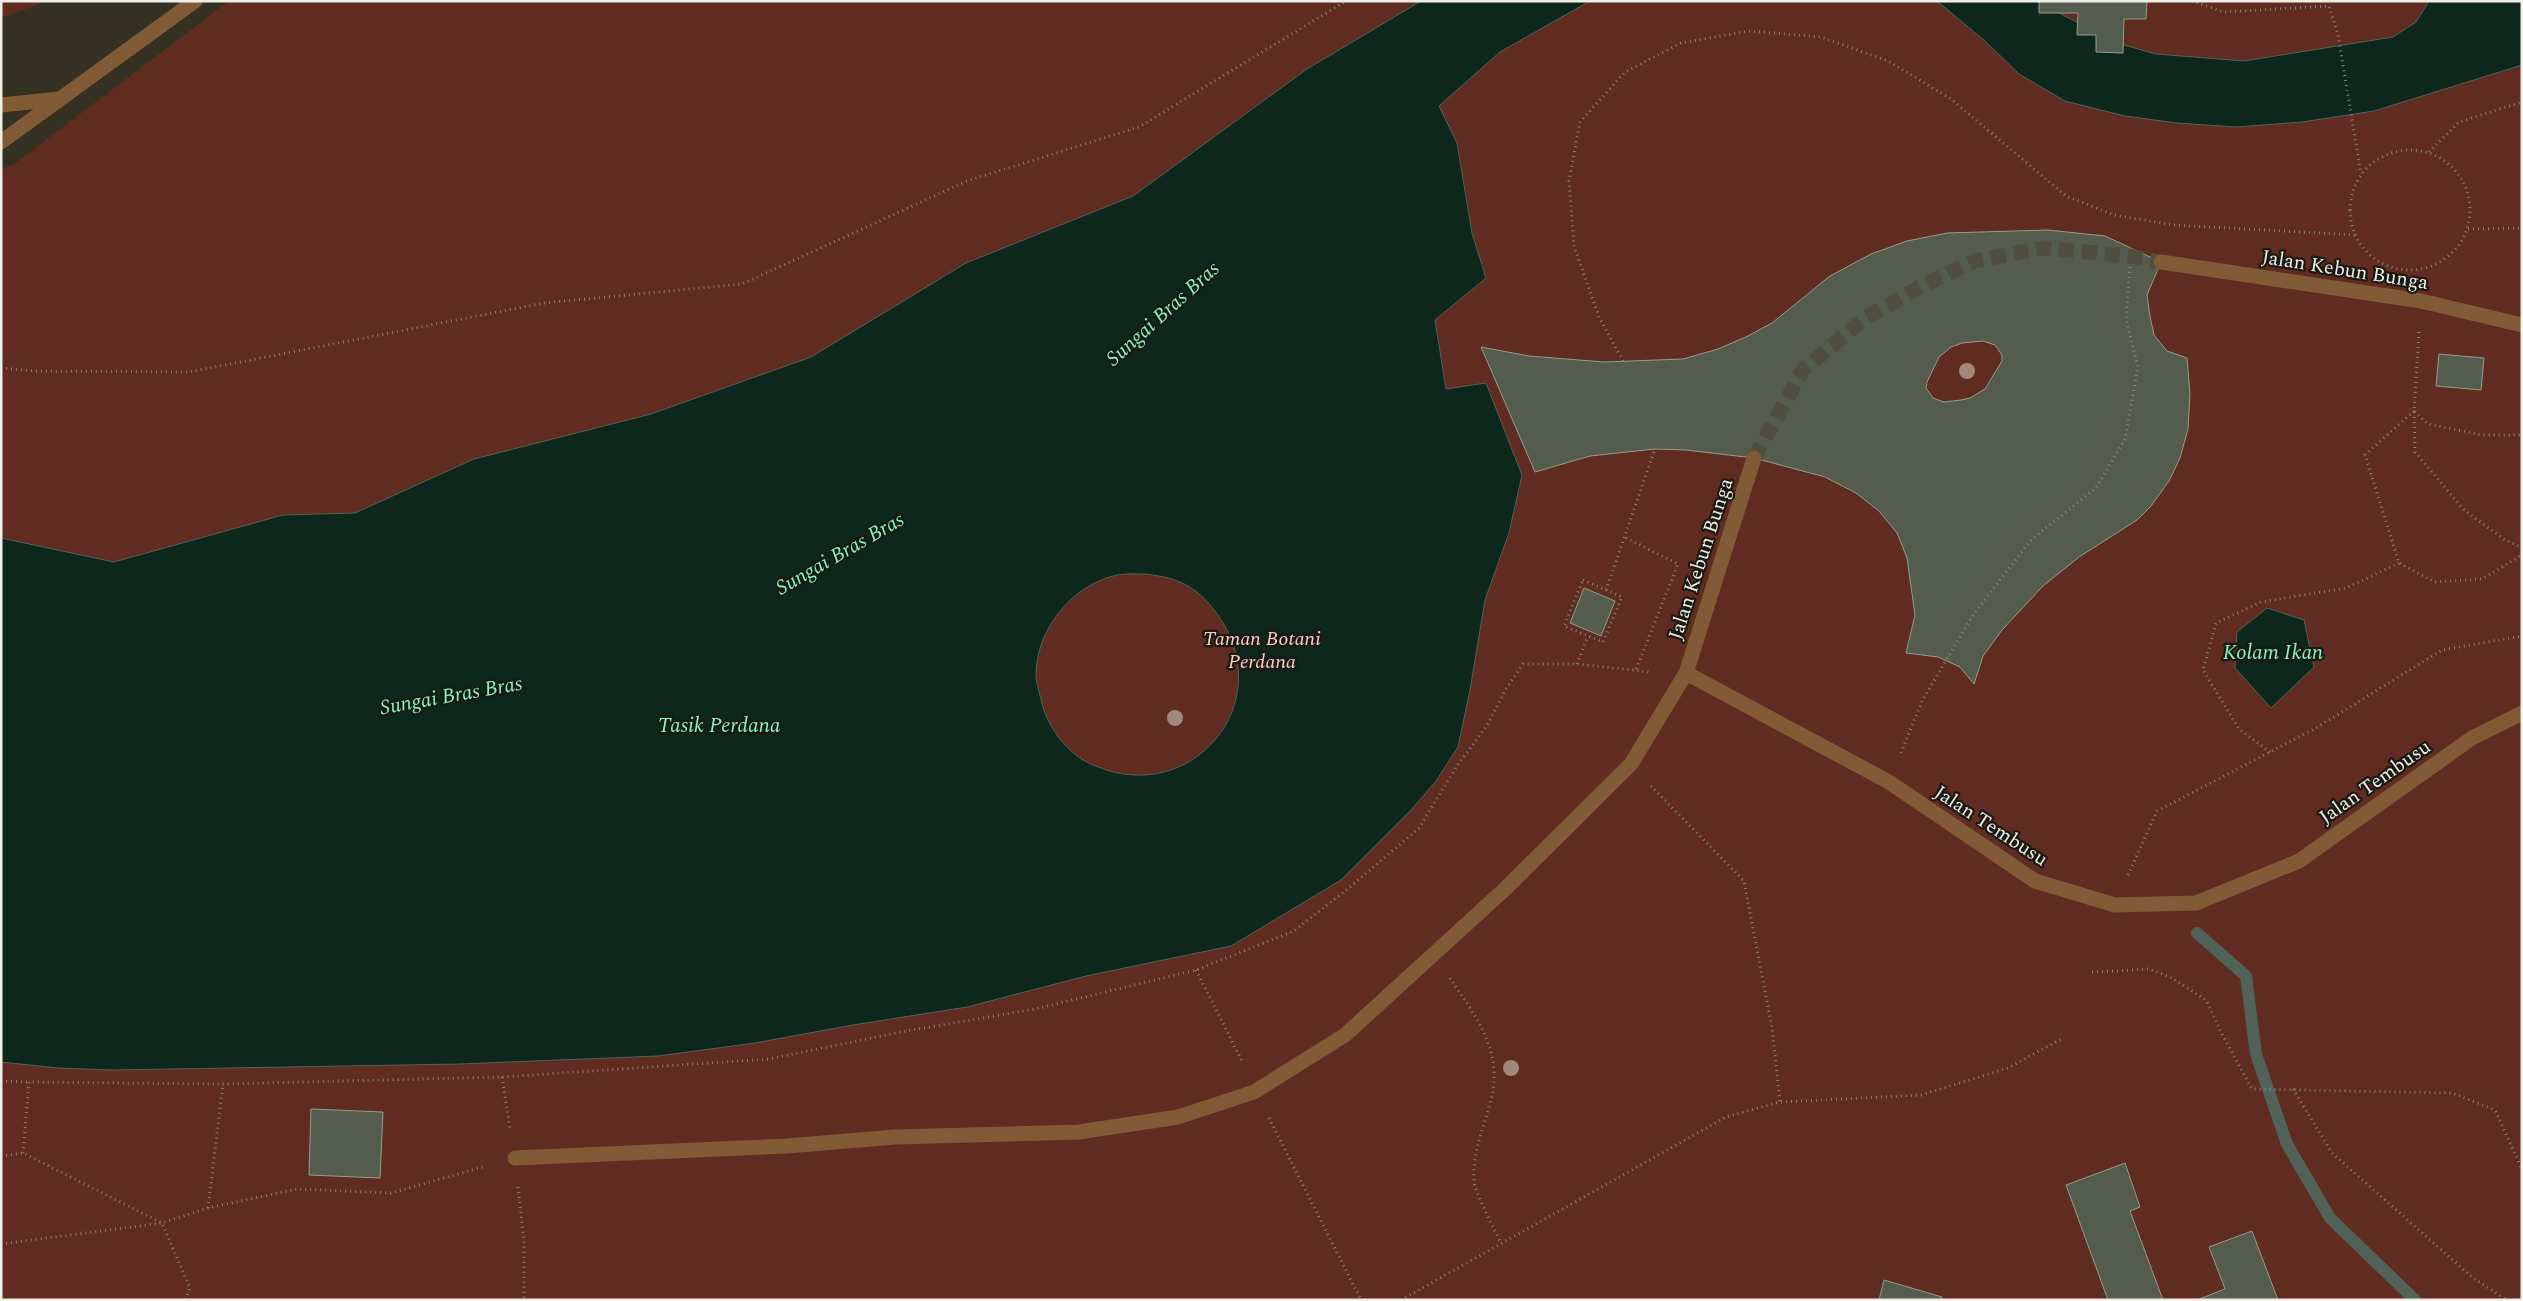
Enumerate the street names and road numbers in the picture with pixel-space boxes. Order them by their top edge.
street label: Jalan Kebun Bunga [2260,242,2431,298]
street label: Jalan Kebun Bunga [1661,474,1741,644]
street label: Jalan Tembusu [2313,732,2437,832]
street label: Jalan Tembusu [1928,778,2054,874]

